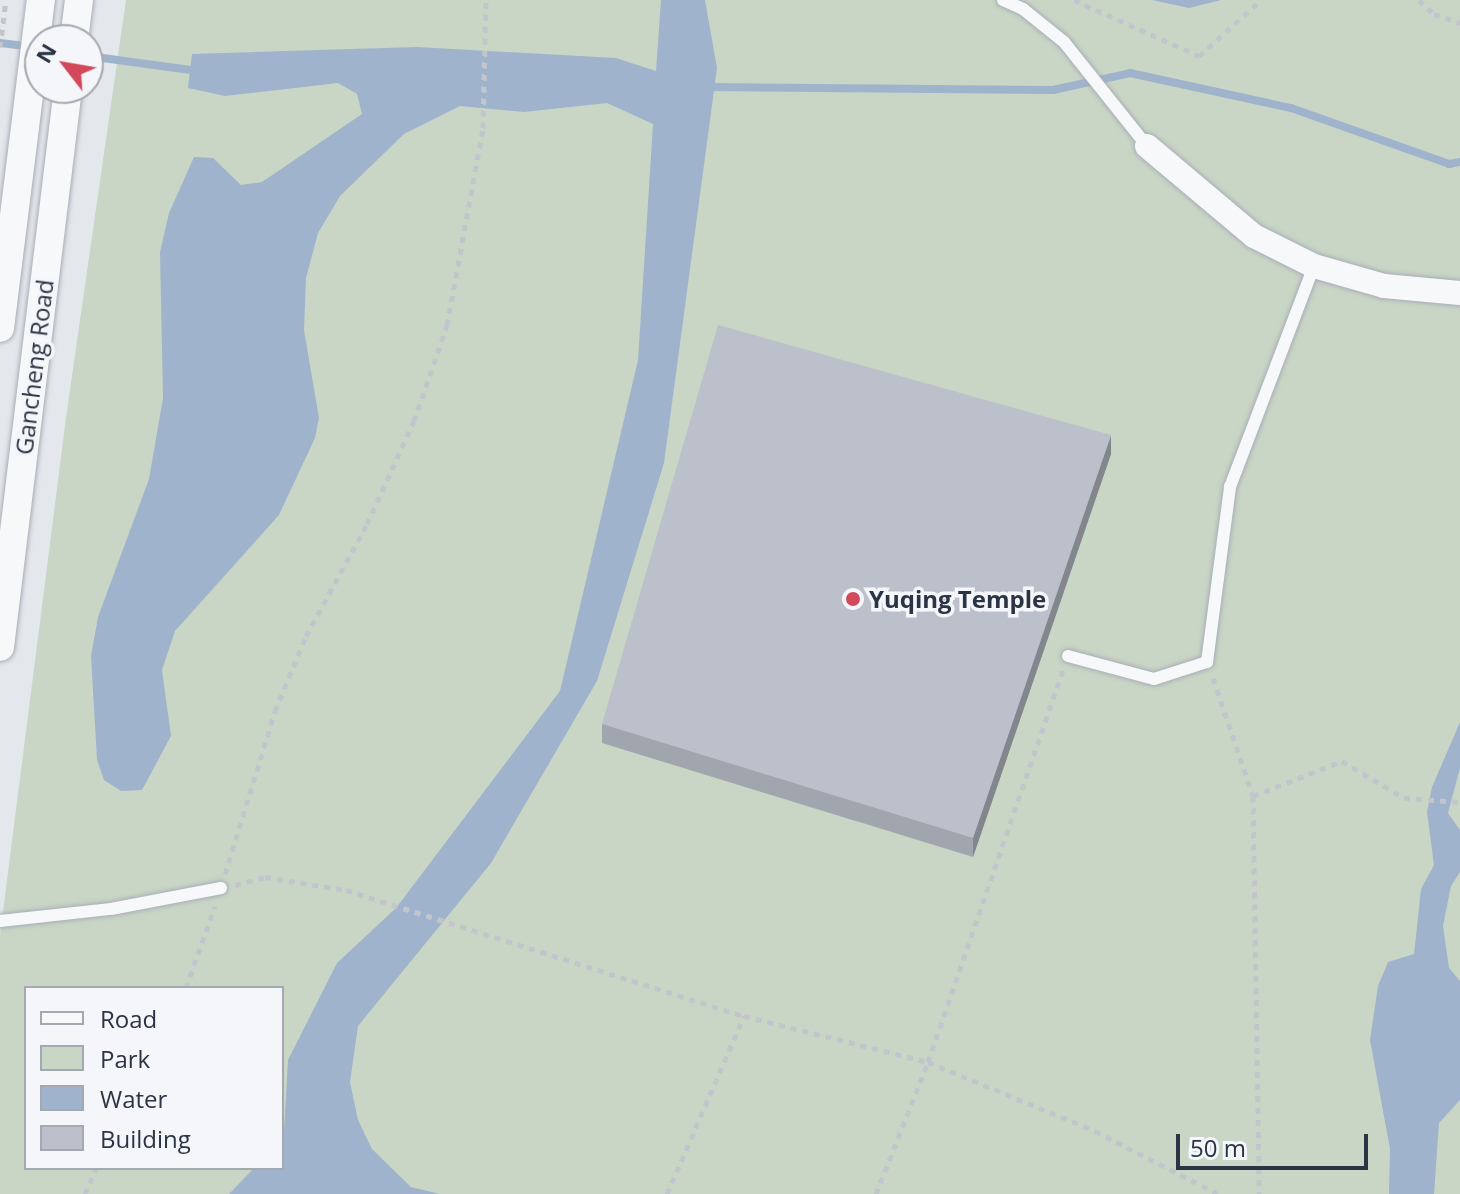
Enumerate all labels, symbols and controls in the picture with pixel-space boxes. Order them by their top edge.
north arrow [24,24,104,104]
text: N [28,37,63,68]
street label: Gancheng Road [9,278,59,456]
place label: Yuqing Temple [869,585,1046,613]
marker: Yuqing Temple [844,590,862,608]
legend [24,986,284,1170]
text: Road [100,1002,157,1035]
text: Park [100,1042,150,1075]
text: Water [100,1082,167,1115]
scale bar [1180,1118,1372,1168]
text: Building [100,1122,191,1155]
text: 50 m [1190,1131,1246,1164]

